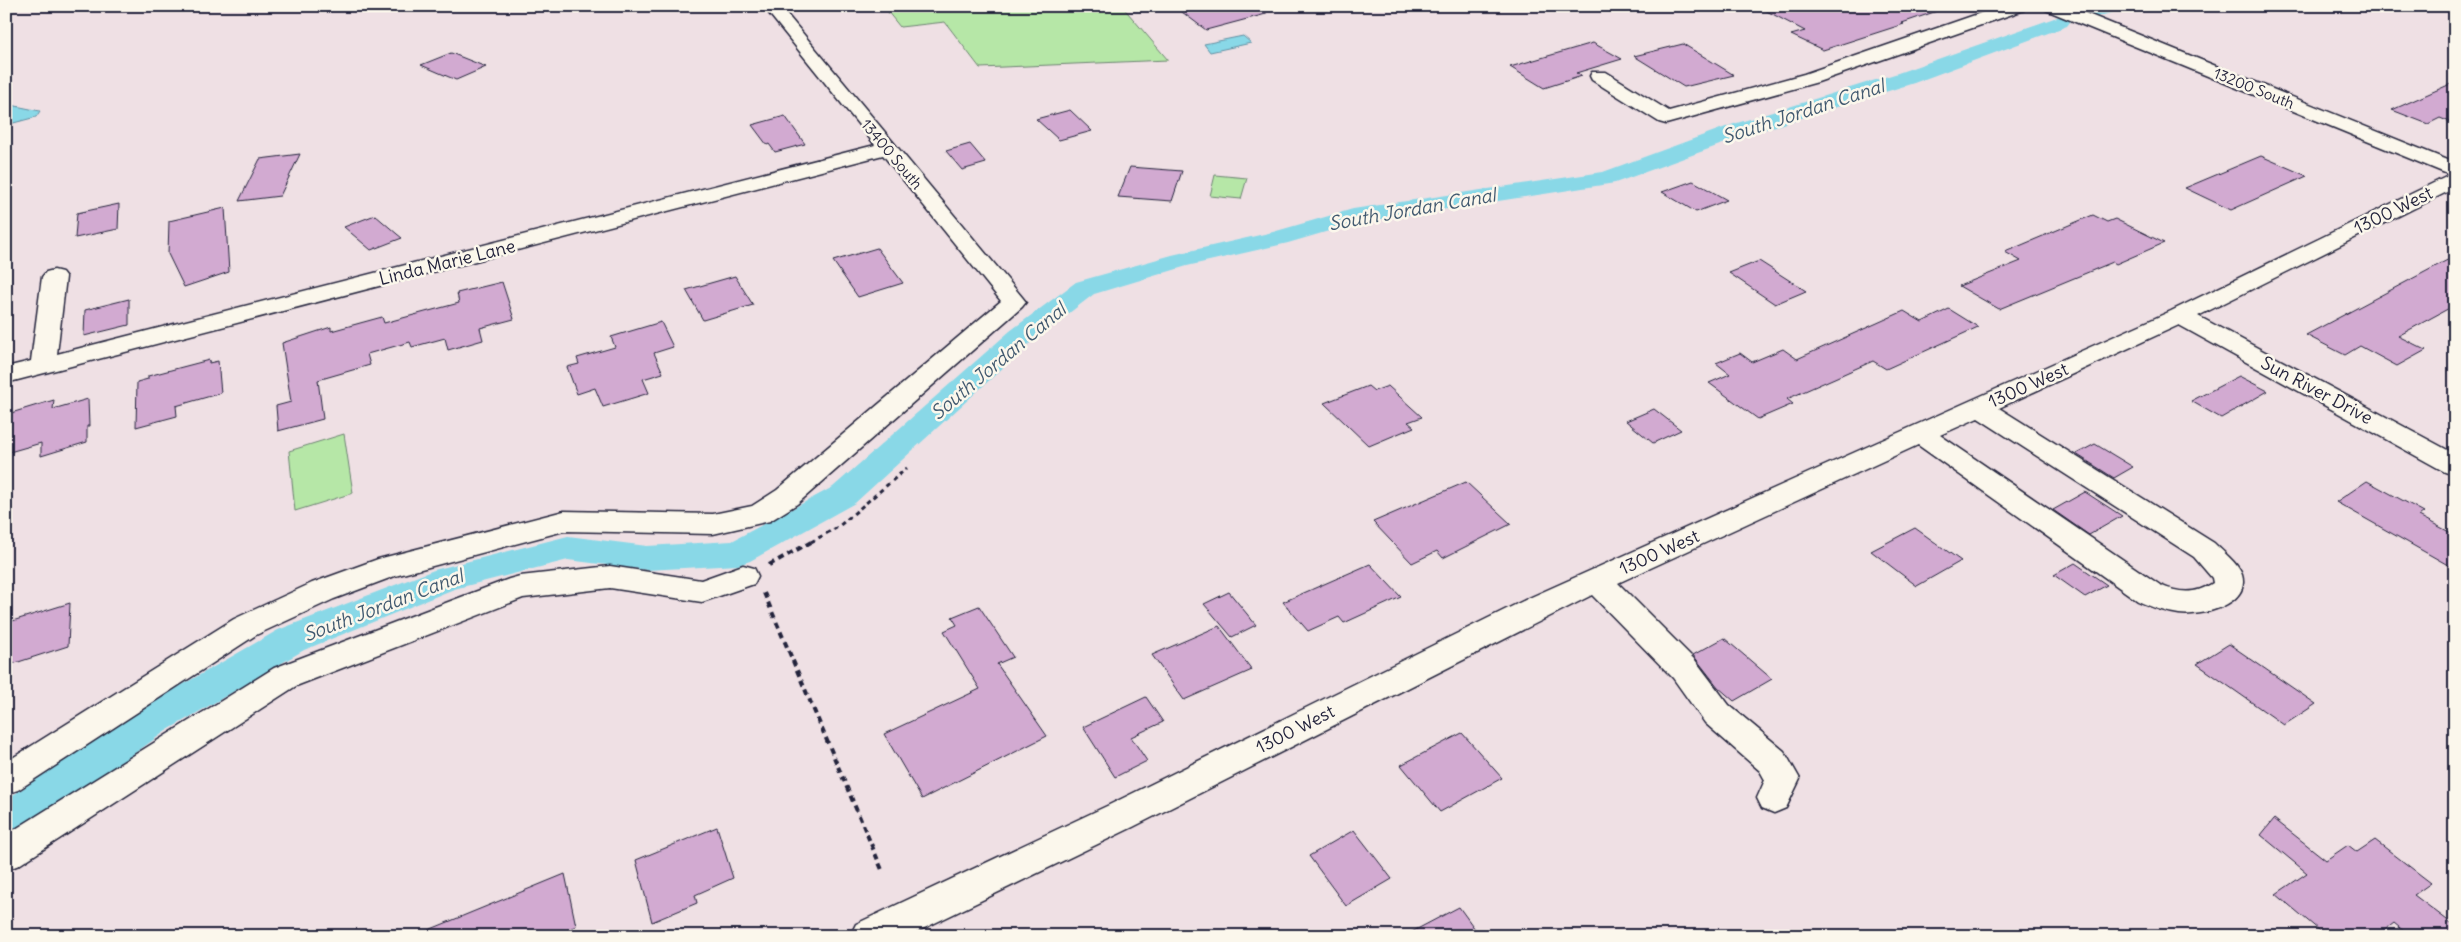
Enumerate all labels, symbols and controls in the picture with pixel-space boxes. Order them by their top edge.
street label: 13200 South [2211,63,2297,113]
water label: South Jordan Canal [1719,73,1890,149]
street label: 13400 South [857,115,927,193]
street label: 1300 West [2350,181,2436,239]
water label: South Jordan Canal [1327,182,1500,235]
street label: Linda Marie Lane [377,234,517,290]
water label: South Jordan Canal [926,296,1073,424]
street label: Sun River Drive [2257,351,2377,429]
street label: 1300 West [1984,357,2072,413]
street label: 1300 West [1615,524,1703,580]
water label: South Jordan Canal [300,563,469,646]
street label: 1300 West [1252,699,1338,759]

